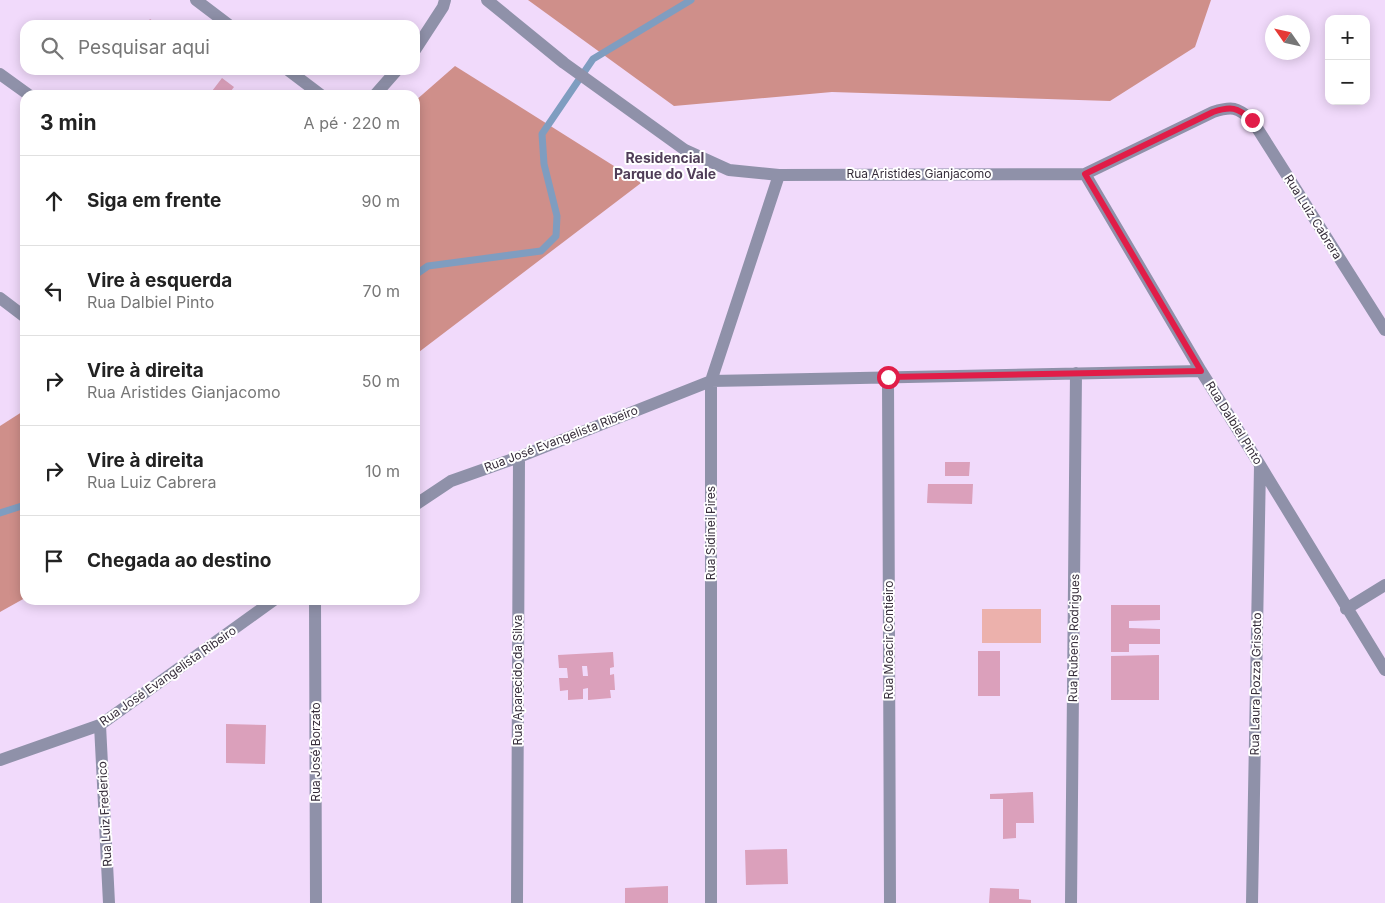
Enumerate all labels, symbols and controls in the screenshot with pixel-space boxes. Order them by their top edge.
north arrow [1265,15,1310,60]
map controls [1325,15,1370,105]
button: + [1325,15,1370,60]
search box [20,20,420,75]
icon: search [38,34,66,62]
text: Pesquisar aqui [78,36,210,59]
button: − [1325,60,1370,105]
route end [1241,109,1264,132]
text: 3 min [40,110,96,135]
text: A pé · 220 m [304,113,400,133]
district label: Residencial Parque do Vale [614,149,716,182]
street label: Rua Aristides Gianjacomo [846,166,992,181]
street label: Rua Luiz Cabrera [1281,172,1346,262]
icon: ahead [40,187,68,215]
text: Siga em frente [87,189,221,212]
text: 90 m [361,191,400,211]
text: Vire à esquerda [87,269,232,292]
icon: left [40,277,68,305]
text: 70 m [363,281,400,301]
text: Rua Dalbiel Pinto [87,292,214,312]
text: Vire à direita [87,359,204,382]
route start [877,366,900,389]
icon: right [40,367,68,395]
text: 50 m [362,371,400,391]
street label: Rua Dalbiel Pinto [1203,378,1266,467]
text: Rua Aristides Gianjacomo [87,382,281,402]
street label: Rua José Evangelista Ribeiro [482,402,640,475]
text: Vire à direita [87,449,204,472]
icon: right [40,457,68,485]
text: 10 m [365,461,400,481]
text: Rua Luiz Cabrera [87,472,217,492]
street label: Rua Sidinei Pires [703,486,718,580]
icon: arrive [40,547,68,575]
text: Chegada ao destino [87,549,271,572]
street label: Rua Rubens Rodrigues [1065,574,1082,702]
street label: Rua Moacir Contieiro [881,581,896,699]
street label: Rua Laura Pozza Grisotto [1247,612,1264,756]
street label: Rua Aparecido da Silva [510,615,525,745]
street label: Rua José Evangelista Ribeiro [96,623,239,729]
street label: Rua José Borzato [308,702,323,802]
street label: Rua Luiz Frederico [94,761,115,867]

